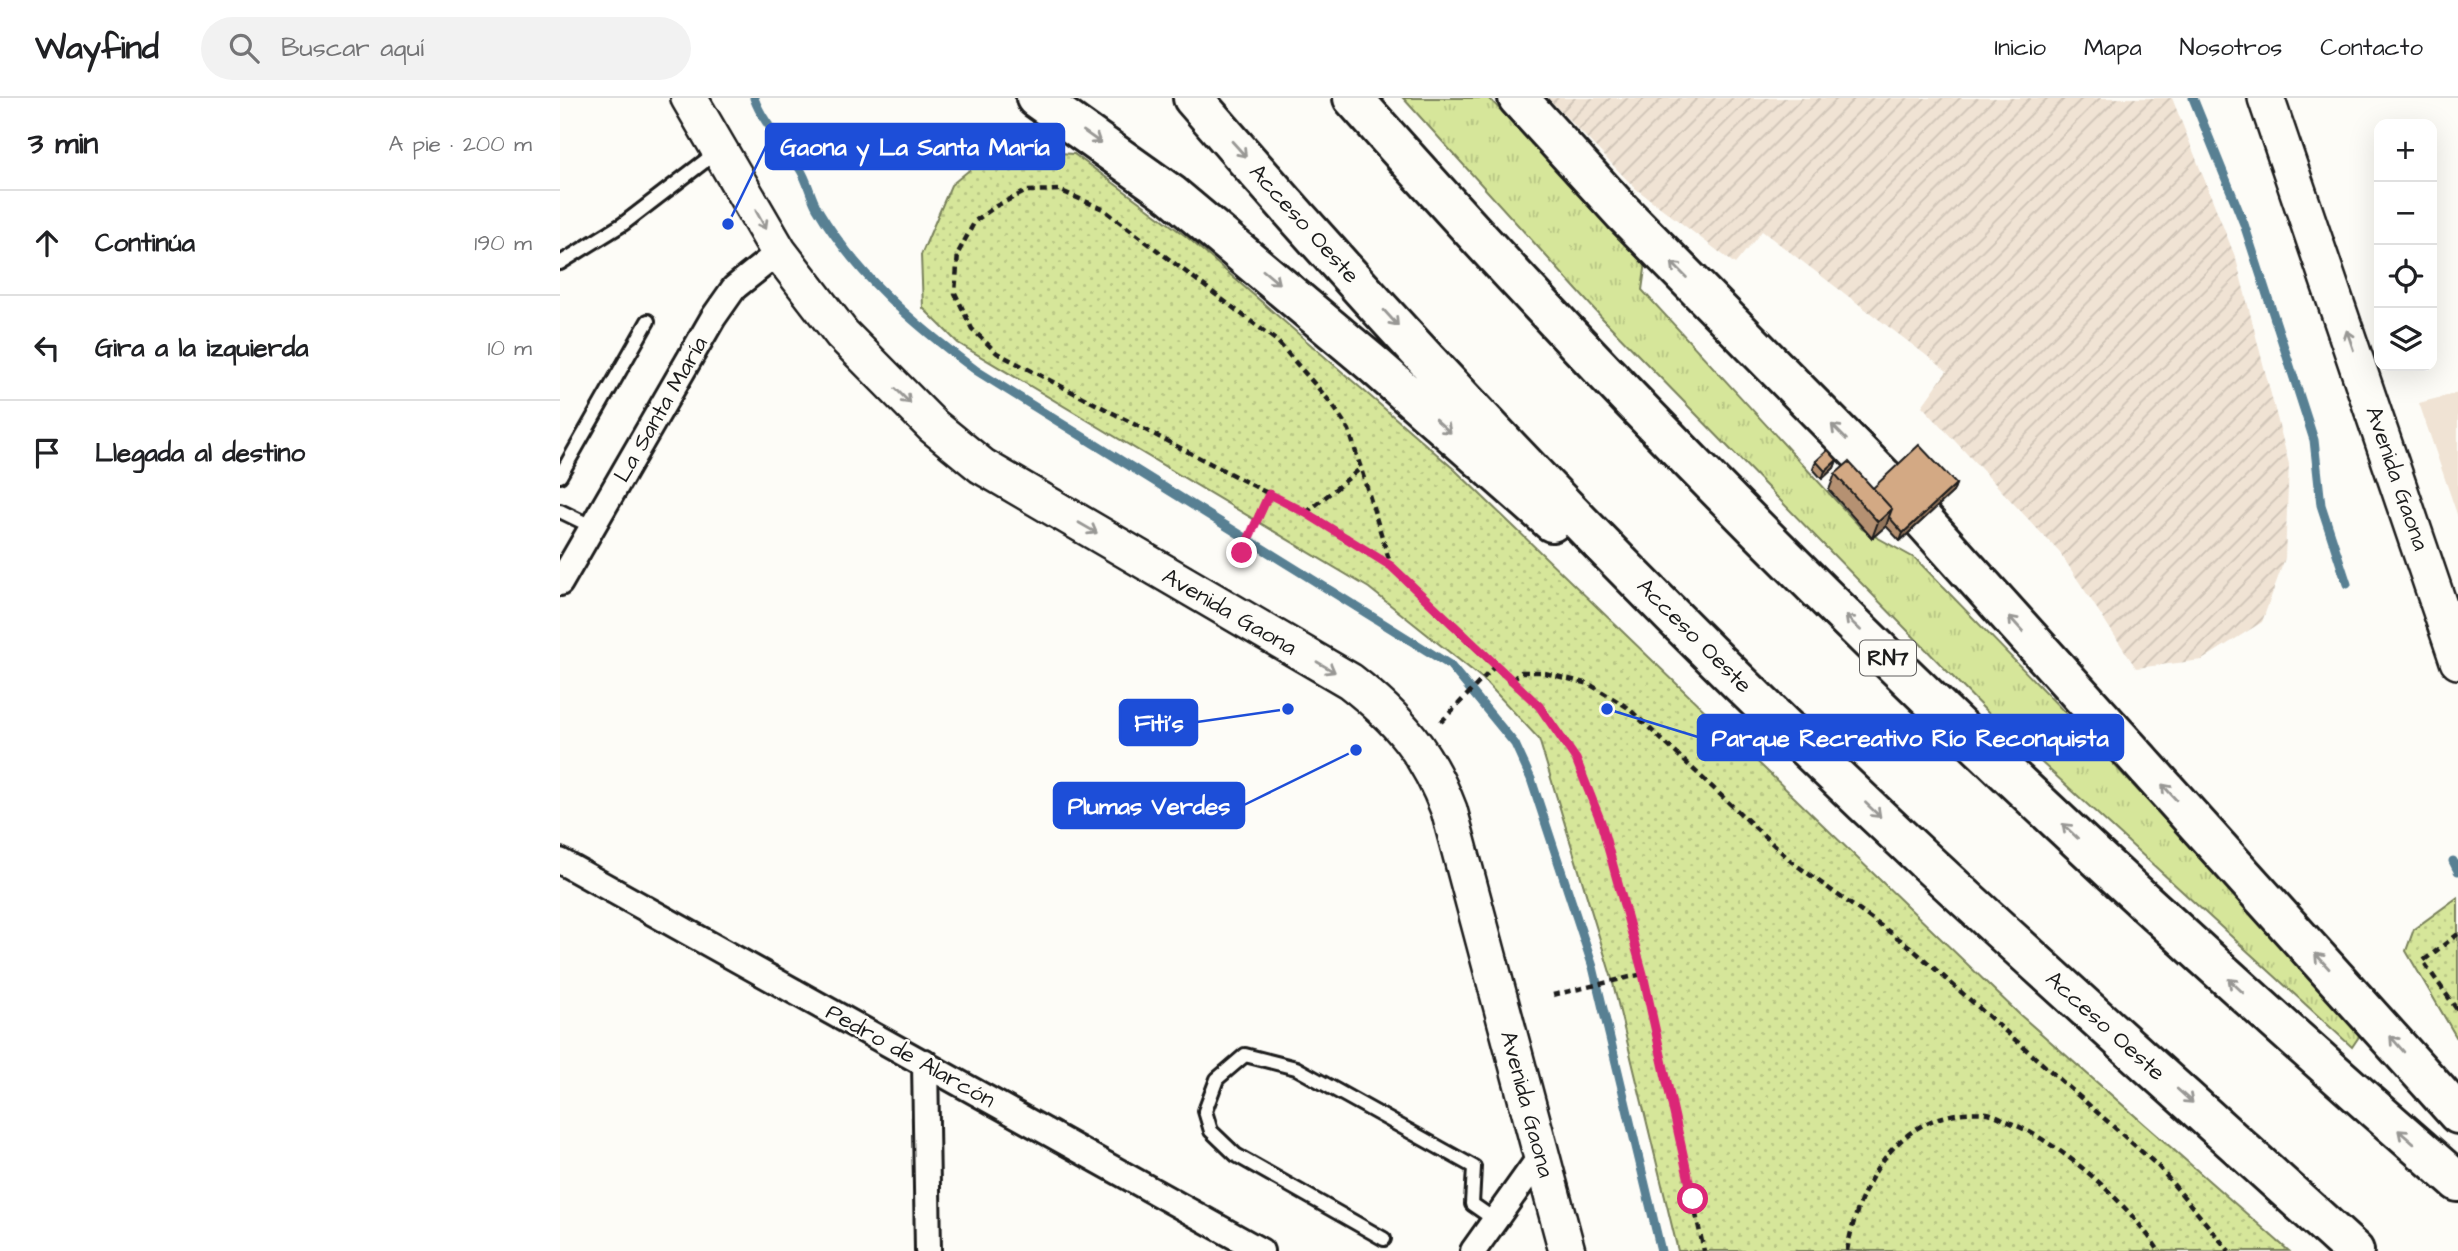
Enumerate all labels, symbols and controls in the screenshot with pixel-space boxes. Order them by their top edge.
search box [201,17,691,80]
text: Wayfind [35,25,159,71]
icon: search [225,29,263,67]
text: Buscar aquí [281,30,424,66]
text: Inicio [1994,31,2046,65]
text: Mapa [2084,31,2142,65]
text: Nosotros [2180,31,2282,65]
text: Contacto [2320,31,2423,65]
map controls [2374,119,2437,371]
button: + [2374,119,2437,182]
text: 3 min [28,123,98,165]
callout: Gaona y La Santa María [766,124,1064,169]
text: A pie · 200 m [388,128,532,160]
one-way arrow [1082,130,1101,145]
text: Gaona y La Santa María [780,131,1051,167]
one-way arrow [1230,140,1247,157]
street label: Acceso Oeste [1242,157,1367,291]
button: − [2374,182,2437,245]
one-way arrow [754,209,768,229]
icon: ahead [28,224,66,262]
text: Continúa [95,225,195,261]
text: 190 m [474,227,532,259]
button: locate [2374,245,2437,308]
one-way arrow [1671,262,1688,279]
one-way arrow [1261,270,1279,285]
button: layers [2374,308,2437,371]
one-way arrow [1383,309,1399,327]
icon: left [28,329,66,367]
text: Gira a la izquierda [95,330,309,366]
street label: La Santa María [606,330,716,488]
one-way arrow [2343,330,2356,352]
text: 10 m [487,332,532,364]
one-way arrow [895,388,912,405]
street label: Avenida Gaona [2357,402,2437,555]
one-way arrow [1434,418,1452,434]
one-way arrow [1830,424,1847,441]
icon: arrive [28,434,66,472]
text: Llegada al destino [95,435,305,471]
one-way arrow [1077,521,1097,535]
route end [1226,537,1257,568]
street label: Avenida Gaona [1156,560,1303,664]
street label: Acceso Oeste [1630,571,1759,700]
one-way arrow [1844,614,1861,631]
one-way arrow [2008,615,2024,633]
road number: RN7 [1860,640,1916,676]
one-way arrow [1316,661,1336,675]
callout: Fiti's [1120,700,1197,745]
text: Fiti's [1134,707,1184,741]
callout: Parque Recreativo Río Reconquista [1698,715,2123,760]
text: Parque Recreativo Río Reconquista [1711,722,2109,756]
callout: Plumas Verdes [1054,783,1244,828]
one-way arrow [2161,783,2177,801]
text: Plumas Verdes [1068,790,1230,824]
one-way arrow [1864,801,1881,818]
one-way arrow [2062,823,2079,840]
one-way arrow [2314,952,2330,970]
street label: Acceso Oeste [2038,963,2172,1088]
one-way arrow [2227,978,2245,994]
street label: Pedro de Alarcón [820,996,1001,1116]
street label: Avenida Gaona [1492,1027,1562,1181]
one-way arrow [2389,1036,2405,1054]
one-way arrow [2175,1088,2193,1104]
one-way arrow [2398,1129,2416,1145]
route start [1677,1183,1708,1214]

